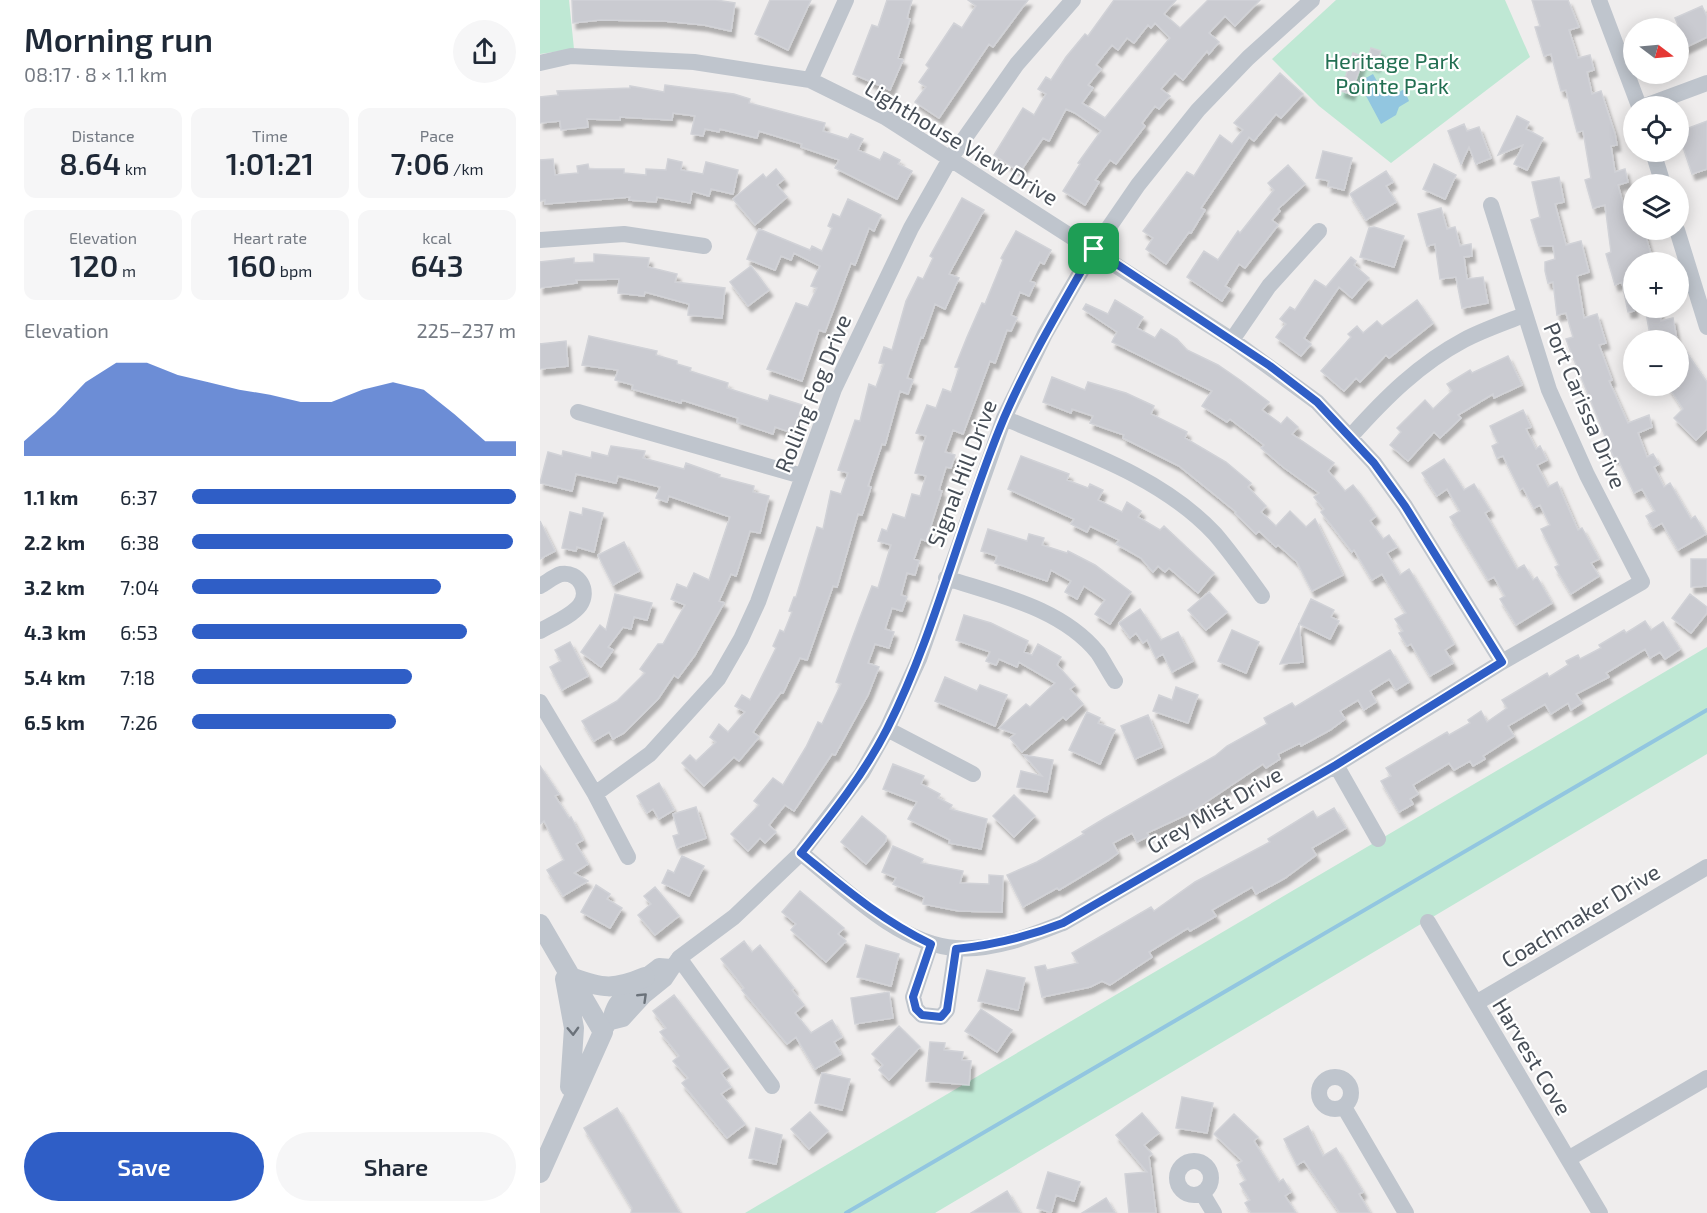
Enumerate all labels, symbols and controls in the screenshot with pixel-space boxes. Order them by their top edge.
north arrow [1623,18,1689,84]
map controls [1623,18,1689,396]
text: Morning run [24,19,213,59]
button: share [453,20,516,83]
park label: Heritage Park Pointe Park [1324,47,1460,98]
text: 08:17 · 8 × 1.1 km [24,62,167,86]
street label: Lighthouse View Drive [861,74,1063,210]
button: locate [1623,96,1689,162]
text: Distance [71,126,135,145]
text: Time [252,126,288,145]
text: Pace [420,126,454,145]
text: 8.64 [59,145,121,181]
text: 1:01:21 [226,145,314,181]
text: 7:06 [390,145,450,181]
text: km [121,159,147,178]
text: /km [450,159,484,178]
button: layers [1623,174,1689,240]
pin [1068,223,1119,274]
text: Elevation [69,228,137,247]
text: Heart rate [233,228,307,247]
text: kcal [422,228,452,247]
icon: arrive [1077,232,1110,265]
text: 120 [70,247,118,283]
text: 160 [228,247,276,283]
text: 643 [410,247,464,283]
button: + [1623,252,1689,318]
text: m [118,261,136,280]
text: bpm [276,261,312,280]
street label: Rolling Fog Drive [769,310,855,476]
text: Elevation [24,318,109,342]
text: 225–237 m [416,318,516,342]
street label: Port Carissa Drive [1539,318,1633,492]
button: − [1623,330,1689,396]
street label: Signal Hill Drive [921,396,1001,550]
text: 1.1 km [24,485,78,509]
text: 6:37 [120,485,158,509]
text: 2.2 km [24,530,85,554]
text: 6:38 [120,530,159,554]
text: 3.2 km [24,575,85,599]
text: 7:04 [120,575,159,599]
text: 4.3 km [24,620,86,644]
text: 6:53 [120,620,158,644]
text: 5.4 km [24,665,86,689]
text: 7:18 [120,665,155,689]
text: 6.5 km [24,710,85,734]
text: 7:26 [120,710,158,734]
street label: Grey Mist Drive [1142,760,1286,858]
street label: Coachmaker Drive [1496,857,1664,973]
street label: Harvest Cove [1488,993,1578,1119]
one-way arrow [636,994,647,1005]
one-way arrow [567,1027,580,1036]
button: Save [24,1132,264,1201]
button: Share [276,1132,516,1201]

